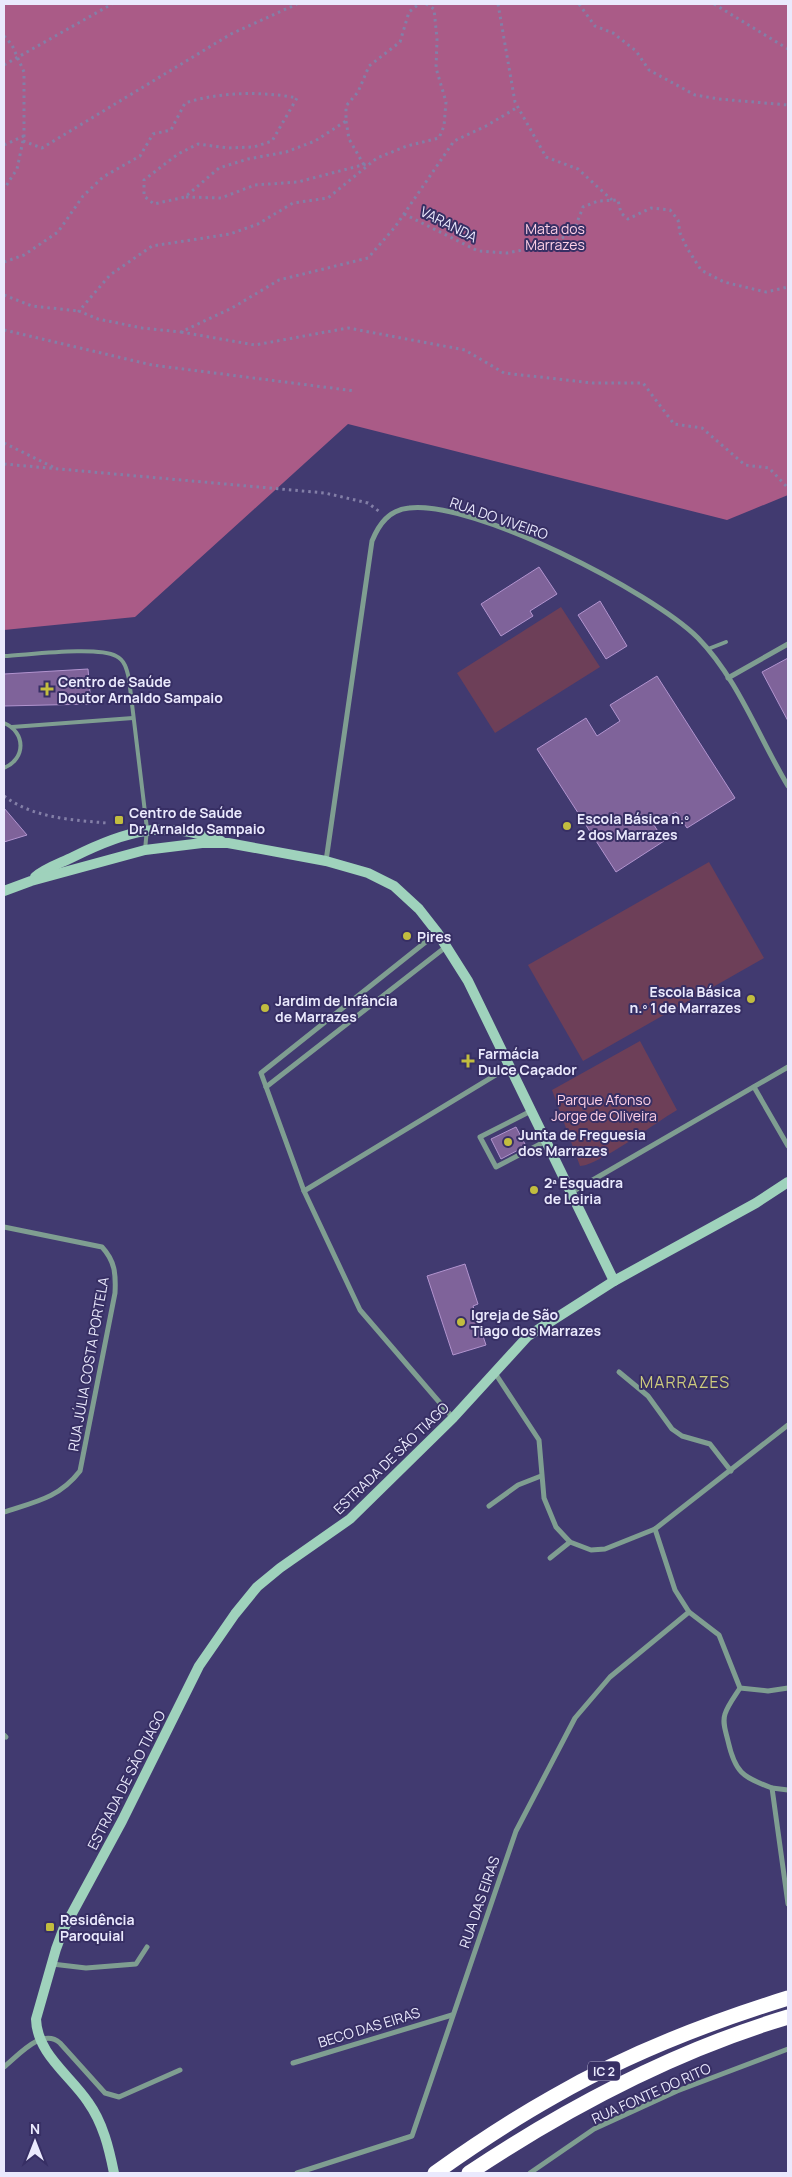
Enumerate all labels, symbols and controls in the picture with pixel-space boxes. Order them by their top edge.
street label: VARANDA [417,202,481,247]
park label: Mata dos Marrazes [525,219,585,254]
street label: RUA DO VIVEIRO [447,492,551,544]
place label: Centro de Saúde Doutor Arnaldo Sampaio [58,672,223,707]
marker: Centro de Saúde Doutor Arnaldo Sampaio [40,682,54,696]
place label: Centro de Saúde Dr. Arnaldo Sampaio [129,803,266,838]
place label: Escola Básica n.º 2 dos Marrazes [577,809,689,844]
marker: Centro de Saúde Dr. Arnaldo Sampaio [113,814,125,826]
marker: Escola Básica n.º 2 dos Marrazes [561,820,573,832]
place label: Pires [417,927,452,946]
marker: Pires [401,930,413,942]
place label: Escola Básica n.º 1 de Marrazes [629,982,741,1017]
place label: Jardim de Infância de Marrazes [275,991,398,1026]
marker: Escola Básica n.º 1 de Marrazes [745,993,757,1005]
marker: Jardim de Infância de Marrazes [259,1002,271,1014]
place label: Farmácia Dulce Caçador [478,1044,577,1079]
marker: Farmácia Dulce Caçador [462,1055,474,1067]
park label: Parque Afonso Jorge de Oliveira [551,1090,657,1125]
place label: Junta de Freguesia dos Marrazes [518,1125,646,1160]
marker: Junta de Freguesia dos Marrazes [502,1136,514,1148]
place label: 2ª Esquadra de Leiria [544,1173,623,1208]
marker: 2ª Esquadra de Leiria [528,1184,540,1196]
street label: RUA JÚLIA COSTA PORTELA [63,1275,113,1453]
place label: Igreja de São Tiago dos Marrazes [471,1305,601,1340]
marker: Igreja de São Tiago dos Marrazes [455,1316,467,1328]
district label: MARRAZES [640,1371,730,1393]
street label: ESTRADA DE SÃO TIAGO [329,1398,453,1518]
street label: ESTRADA DE SÃO TIAGO [83,1707,169,1853]
street label: RUA DAS EIRAS [454,1853,504,1951]
place label: Residência Paroquial [60,1910,135,1945]
marker: Residência Paroquial [44,1921,56,1933]
street label: BECO DAS EIRAS [316,2002,423,2052]
street label: RUA FONTE DO RITO [588,2058,714,2128]
road number: IC 2 [588,2062,620,2080]
north arrow [10,2117,60,2167]
text: N [30,2119,40,2138]

